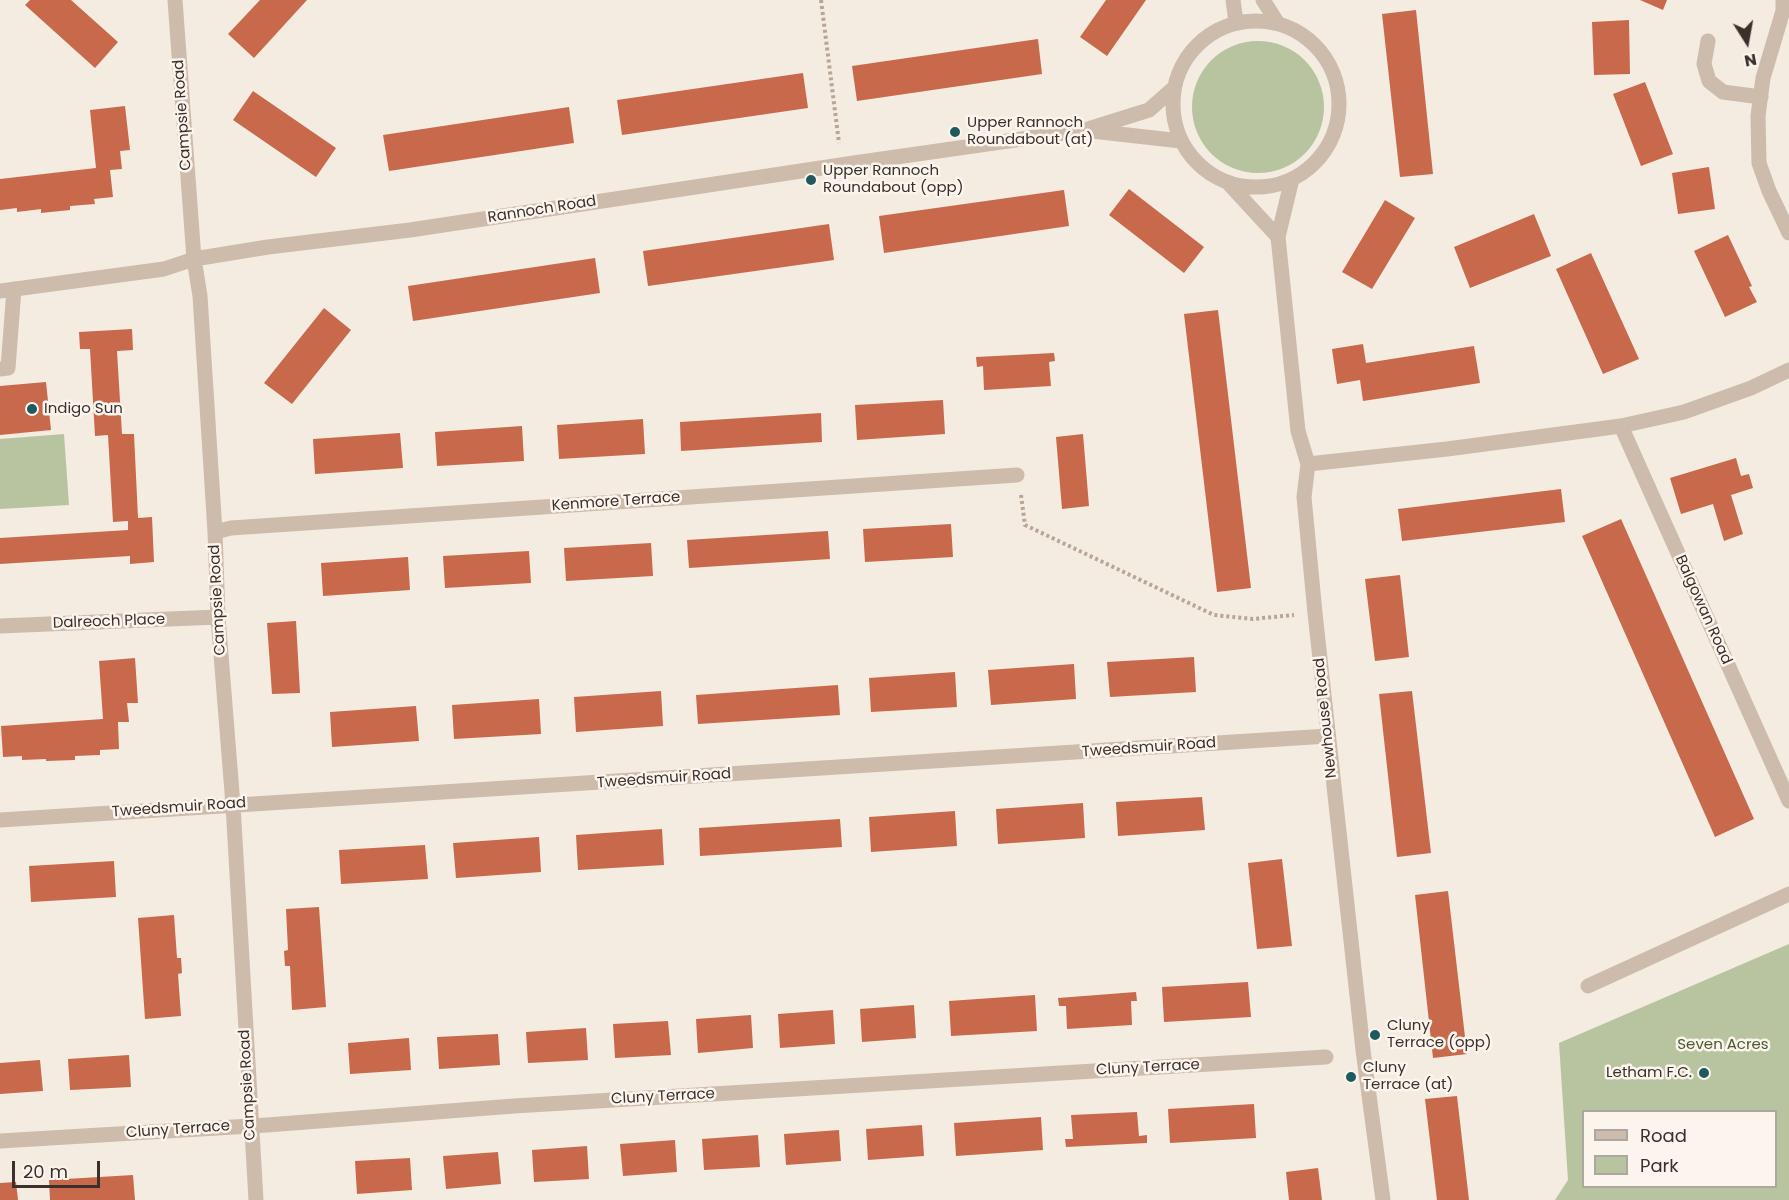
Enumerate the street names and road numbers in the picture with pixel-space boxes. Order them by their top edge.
street label: Campsie Road [170,59,196,171]
street label: Rannoch Road [486,193,598,227]
street label: Kenmore Terrace [551,489,681,515]
street label: Campsie Road [206,544,230,656]
street label: Balgowan Road [1671,553,1735,667]
street label: Dalreoch Place [52,611,166,633]
street label: Newhouse Road [1311,657,1341,779]
street label: Tweedsmuir Road [1081,734,1217,762]
street label: Tweedsmuir Road [596,765,732,793]
street label: Tweedsmuir Road [111,794,247,822]
street label: Campsie Road [236,1029,260,1141]
street label: Cluny Terrace [1096,1056,1200,1080]
street label: Cluny Terrace [611,1085,715,1109]
street label: Cluny Terrace [125,1117,231,1143]

